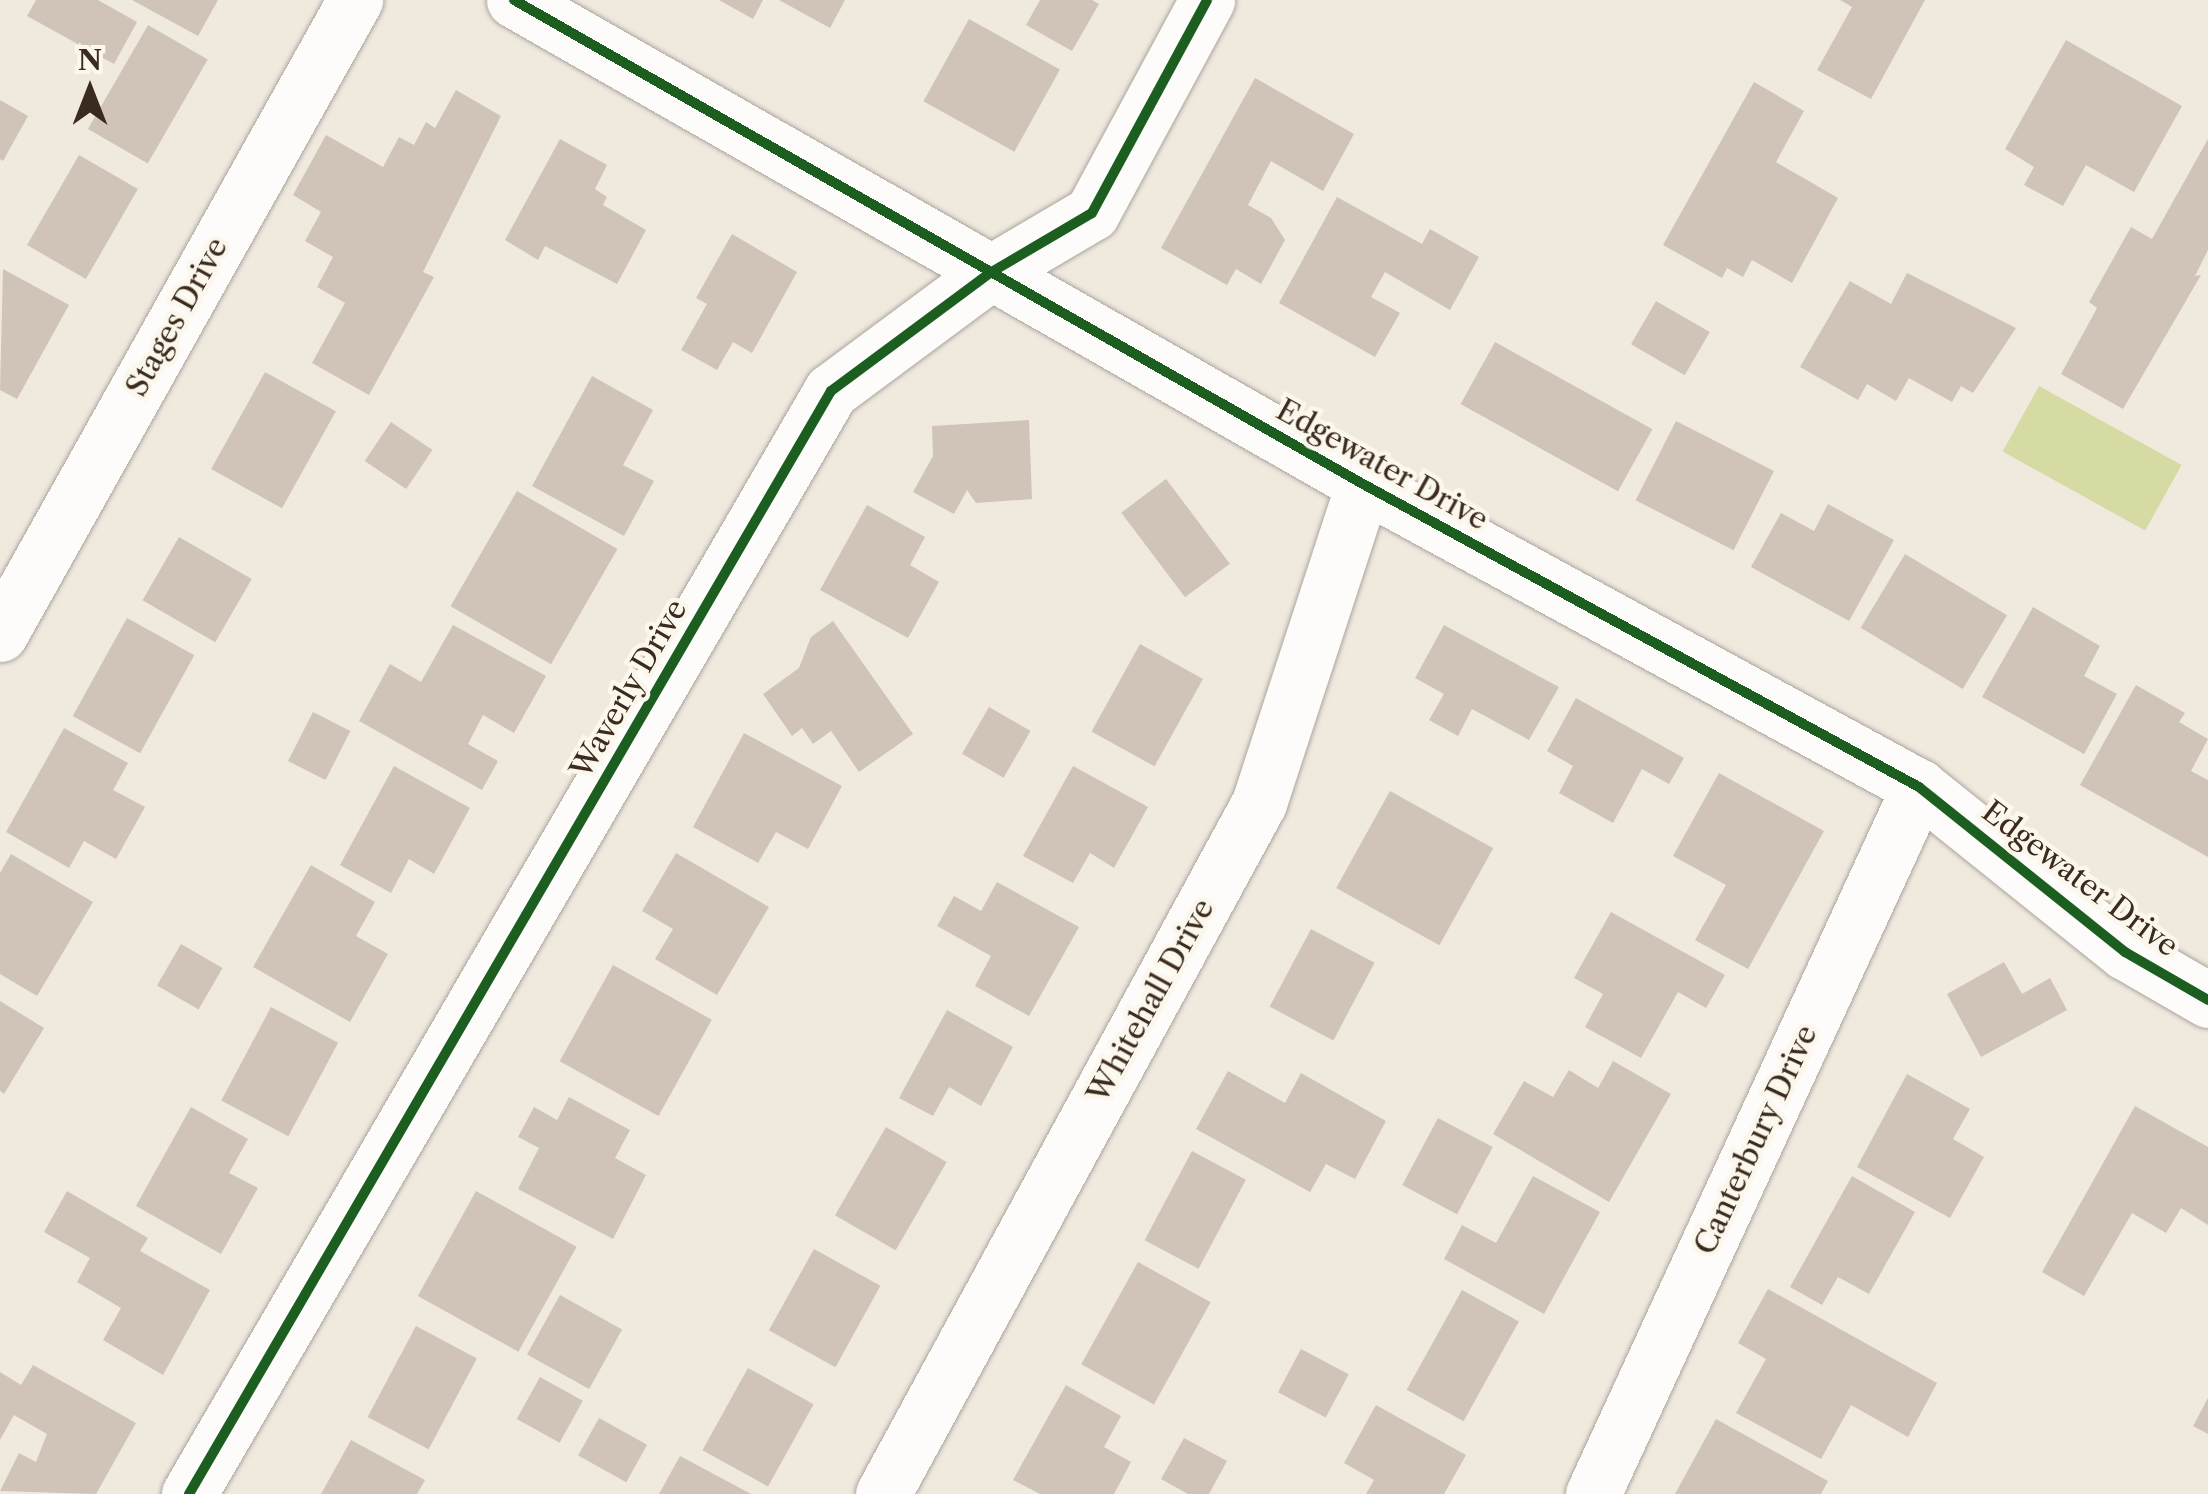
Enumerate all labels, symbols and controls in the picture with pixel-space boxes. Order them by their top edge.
north arrow [40,40,140,140]
text: N [78,43,102,77]
street label: Stages Drive [119,231,235,403]
street label: Edgewater Drive [1270,392,1494,538]
street label: Waverly Drive [563,593,695,785]
street label: Edgewater Drive [1975,793,2185,965]
street label: Whitehall Drive [1080,893,1222,1109]
street label: Canterbury Drive [1687,1019,1825,1261]

